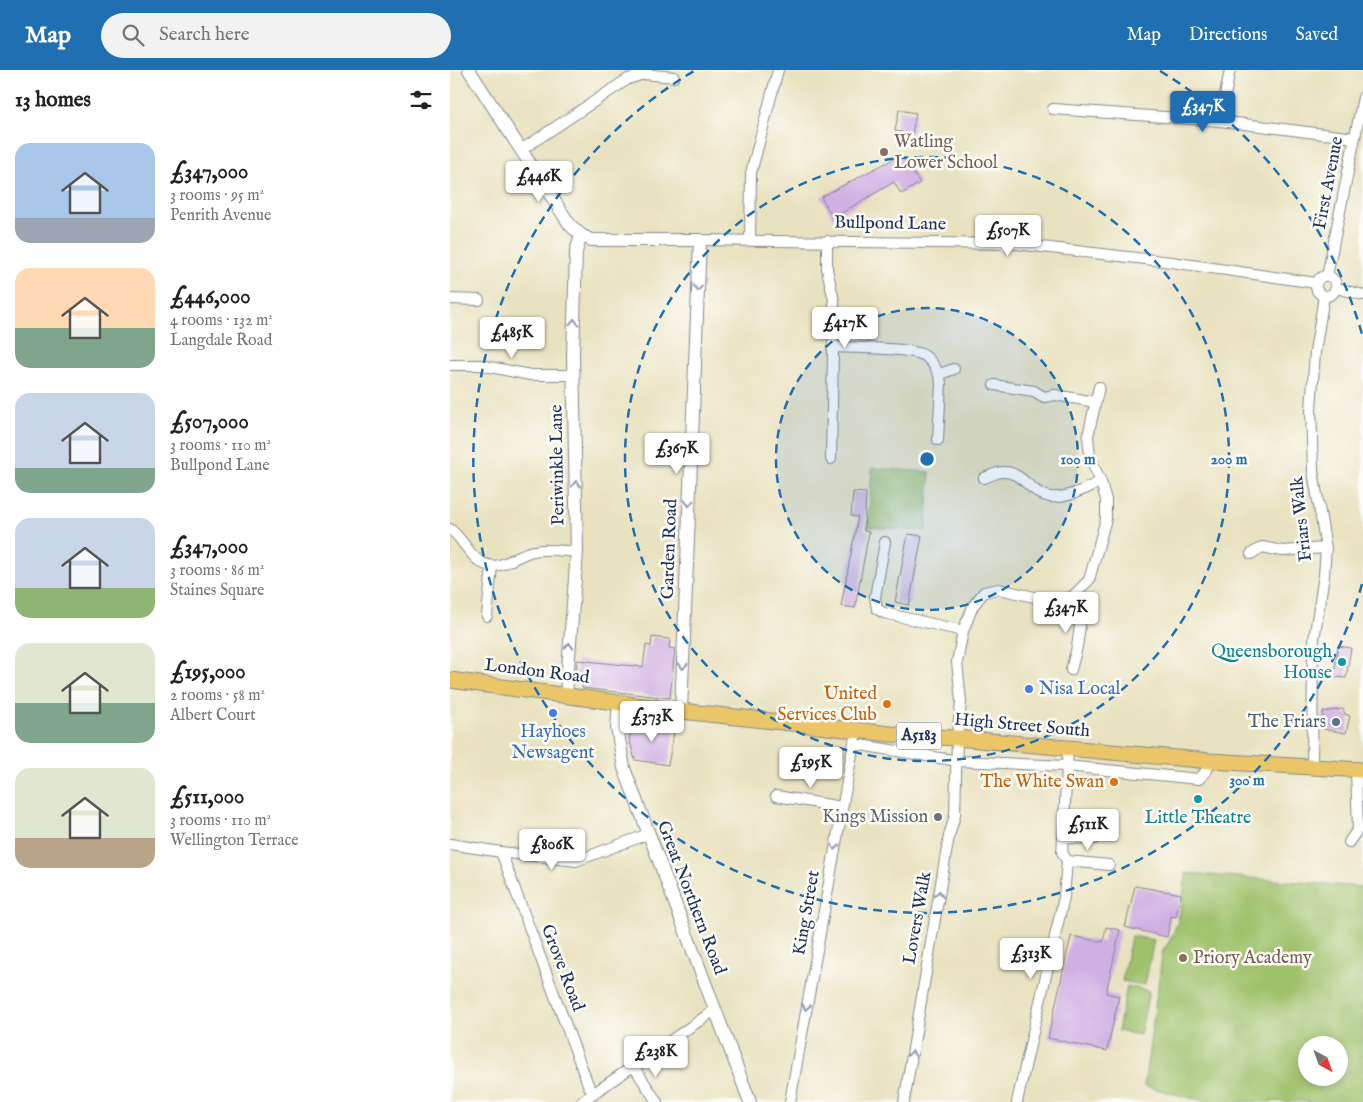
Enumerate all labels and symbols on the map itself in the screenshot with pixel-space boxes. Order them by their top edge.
pin: £347K [1168,90,1238,133]
place label: Watling Lower School [894,131,998,175]
street label: First Avenue [1309,135,1349,231]
marker: Watling Lower School [878,146,890,158]
pin: £446K [504,160,574,203]
street label: Bullpond Lane [834,212,946,236]
pin: £507K [973,214,1043,257]
one-way arrow [692,285,703,293]
pin: £417K [810,306,880,349]
pin: £485K [477,316,547,359]
one-way arrow [569,317,580,325]
street label: Periwinkle Lane [545,404,571,526]
pin: £367K [642,432,712,475]
centre of rings [918,450,936,468]
text: 100 m [1060,450,1096,469]
text: 200 m [1211,450,1248,469]
street label: Friars Walk [1286,475,1318,563]
one-way arrow [570,480,581,488]
street label: Garden Road [657,498,683,600]
one-way arrow [684,499,695,507]
pin: £347K [1031,592,1101,634]
place label: Queensborough House [1211,641,1332,685]
one-way arrow [564,642,575,650]
street label: London Road [483,654,591,690]
marker: Queensborough House [1336,656,1348,668]
one-way arrow [678,662,688,670]
place label: Nisa Local [1039,678,1120,701]
place label: United Services Club [777,683,877,727]
marker: Nisa Local [1023,683,1035,695]
marker: United Services Club [881,698,893,710]
pin: £373K [617,700,687,743]
marker: Hayhoes Newsagent [547,707,559,719]
street label: High Street South [953,709,1091,743]
place label: The Friars [1248,711,1326,734]
marker: The Friars [1330,716,1342,728]
place label: Hayhoes Newsagent [511,721,595,765]
road number: A5183 [896,722,942,749]
pin: £195K [776,746,846,789]
place label: The White Swan [980,771,1104,794]
text: 300 m [1229,771,1265,790]
marker: The White Swan [1108,776,1120,788]
marker: Little Theatre [1192,793,1204,805]
place label: Kings Mission [822,806,928,829]
place label: Little Theatre [1145,807,1251,830]
pin: £511K [1053,808,1123,851]
marker: Kings Mission [932,811,944,823]
street label: Great Northern Road [651,818,731,979]
pin: £806K [517,828,587,871]
one-way arrow [830,843,840,852]
street label: King Street [788,869,826,957]
street label: Lovers Walk [899,869,938,966]
one-way arrow [933,889,943,898]
street label: Grove Road [535,921,589,1015]
pin: £313K [996,938,1066,980]
place label: Priory Academy [1193,947,1312,970]
marker: Priory Academy [1177,952,1189,964]
one-way arrow [802,1003,812,1012]
pin: £238K [621,1036,691,1078]
north arrow [1298,1036,1348,1086]
one-way arrow [906,1050,916,1058]

